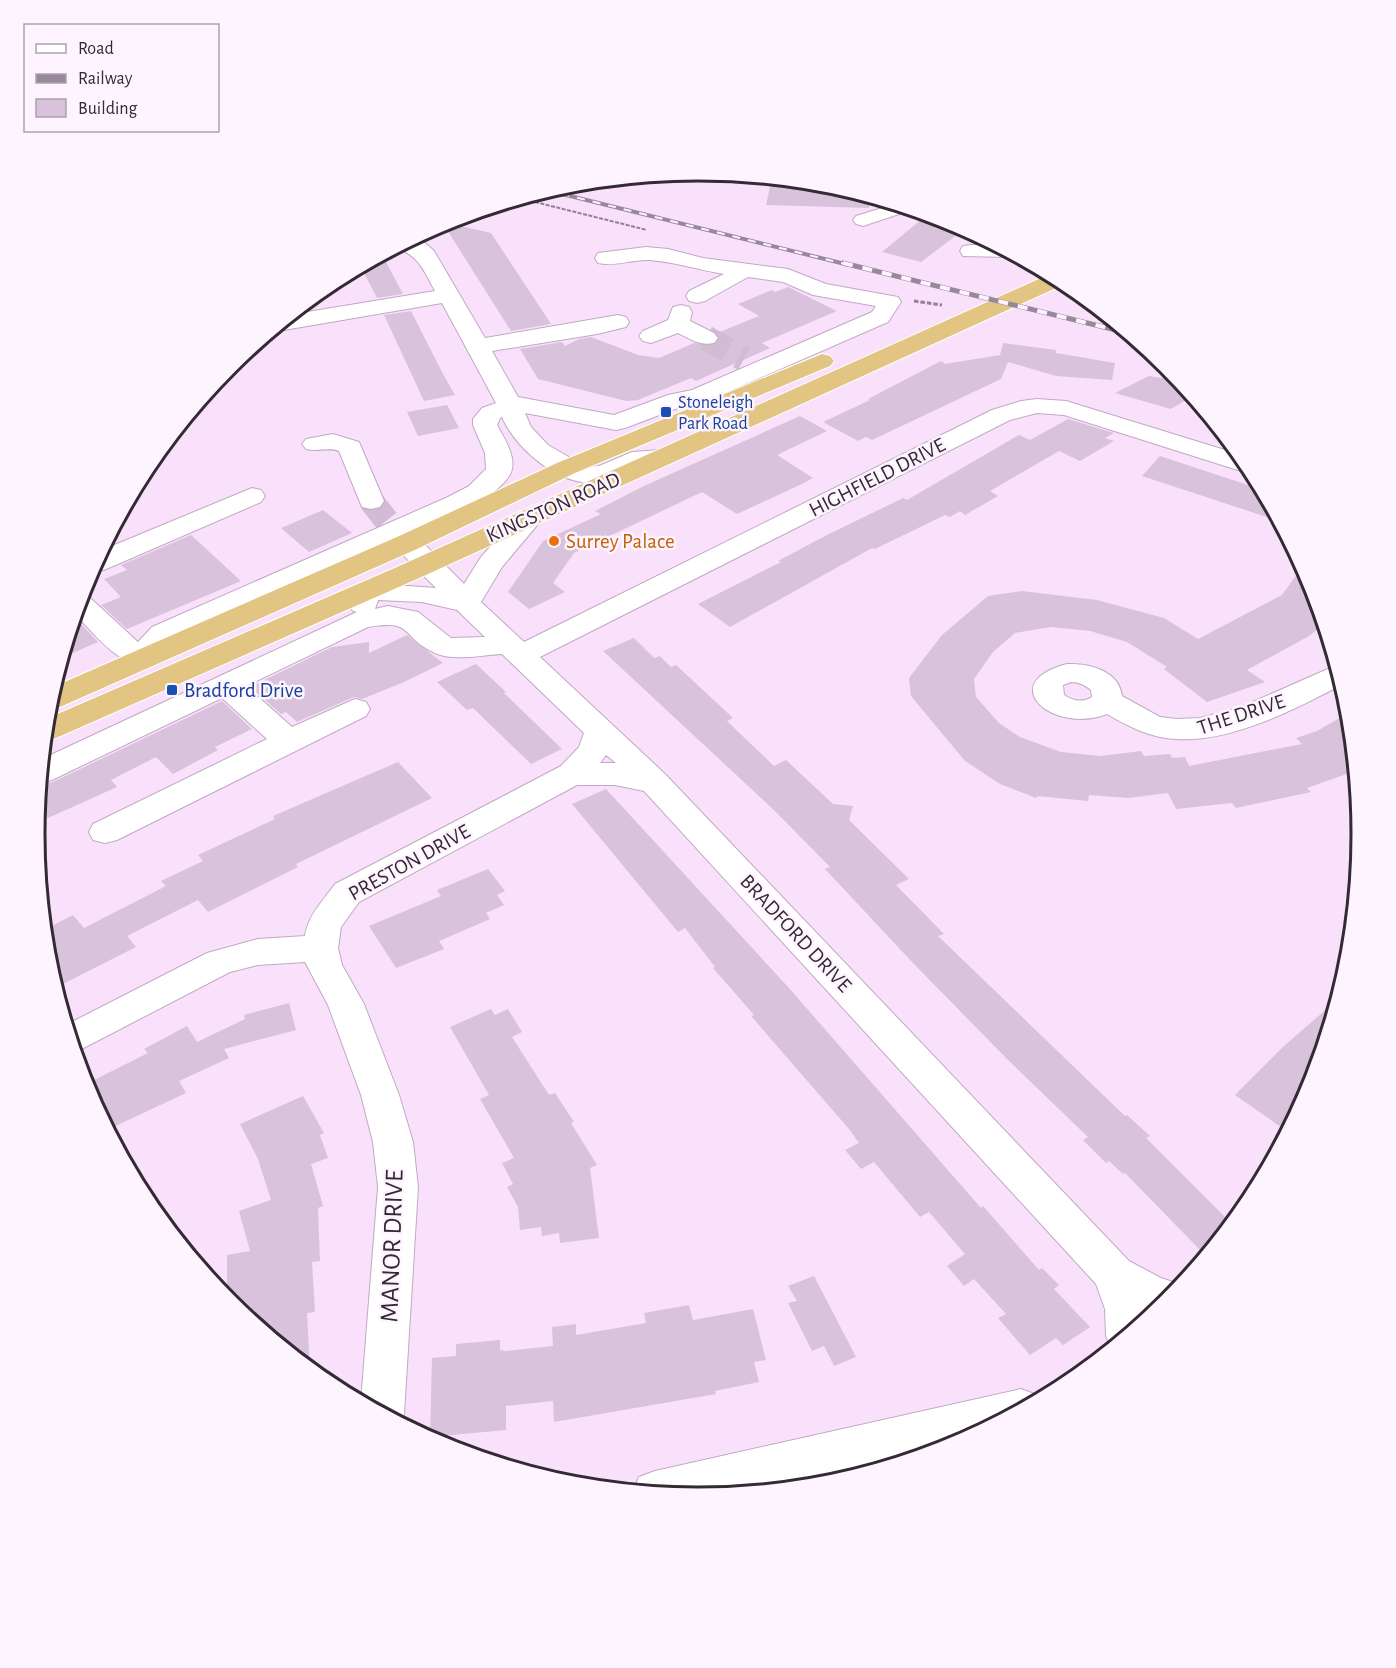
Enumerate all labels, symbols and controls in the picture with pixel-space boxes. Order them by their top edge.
legend [24,24,219,132]
text: Road [78,40,114,58]
text: Railway [78,70,133,88]
text: Building [78,100,138,118]
place label: Stoneleigh Park Road [678,394,753,433]
marker: Stoneleigh Park Road [659,405,673,419]
street label: HIGHFIELD DRIVE [806,434,949,521]
street label: KINGSTON ROAD [483,469,623,546]
place label: Surrey Palace [566,531,675,552]
marker: Surrey Palace [547,534,561,548]
place label: Bradford Drive [184,680,303,701]
marker: Bradford Drive [165,683,179,697]
street label: THE DRIVE [1195,690,1288,738]
street label: PRESTON DRIVE [345,820,474,904]
street label: BRADFORD DRIVE [736,871,855,996]
street label: MANOR DRIVE [376,1169,408,1323]

